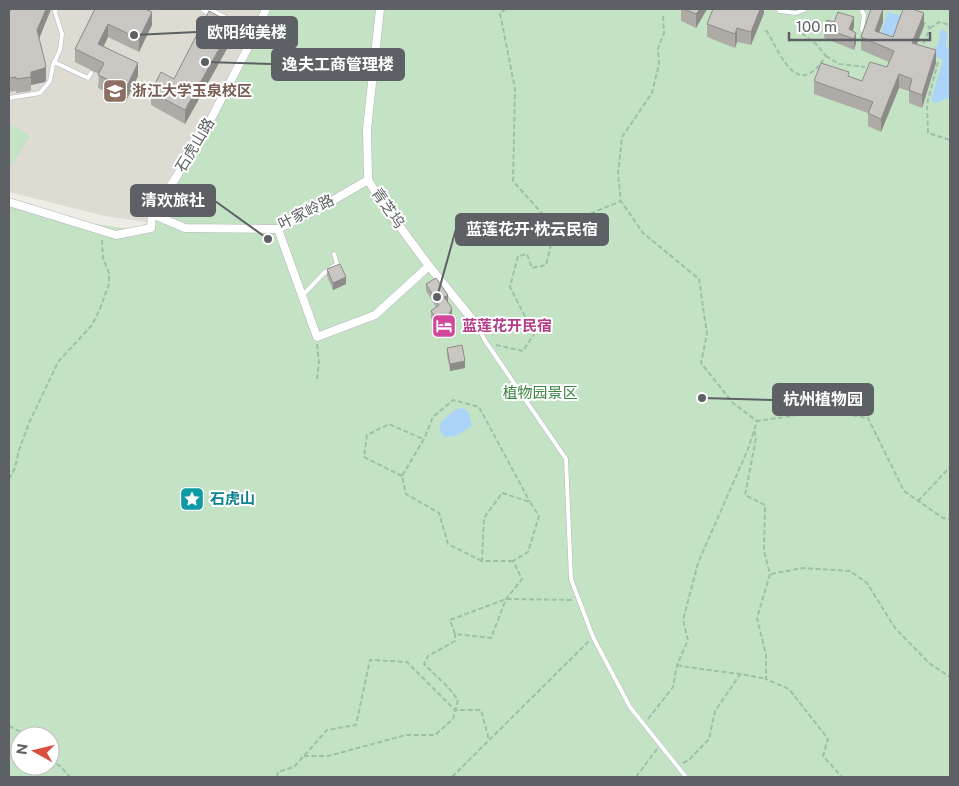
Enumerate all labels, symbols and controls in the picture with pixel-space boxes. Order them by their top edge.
scale bar [789,10,930,42]
callout: 欧阳纯美楼 [197,17,297,48]
text: 100 m [796,18,837,35]
text: 欧阳纯美楼 [207,23,287,42]
callout: 逸夫工商管理楼 [272,49,404,80]
text: 逸夫工商管理楼 [282,55,394,74]
school or university icon: 浙江大学玉泉校区 [102,78,128,104]
place label: 浙江大学玉泉校区 [132,82,252,99]
street label: 石虎山路 [172,115,217,175]
street label: 青芝坞 [369,184,408,231]
callout: 清欢旅社 [131,185,215,216]
text: 清欢旅社 [141,191,205,210]
street label: 叶家岭路 [275,191,336,232]
callout: 蓝莲花开·枕云民宿 [456,214,608,245]
text: 蓝莲花开·枕云民宿 [466,220,598,239]
hotel icon: 蓝莲花开民宿 [431,313,457,339]
place label: 蓝莲花开民宿 [462,317,552,334]
park label: 植物园景区 [502,384,578,401]
callout: 杭州植物园 [773,384,873,415]
text: 杭州植物园 [783,390,863,409]
place icon: 石虎山 [179,486,205,512]
place label: 石虎山 [210,490,255,507]
north arrow [10,726,60,776]
text: N [13,743,31,756]

